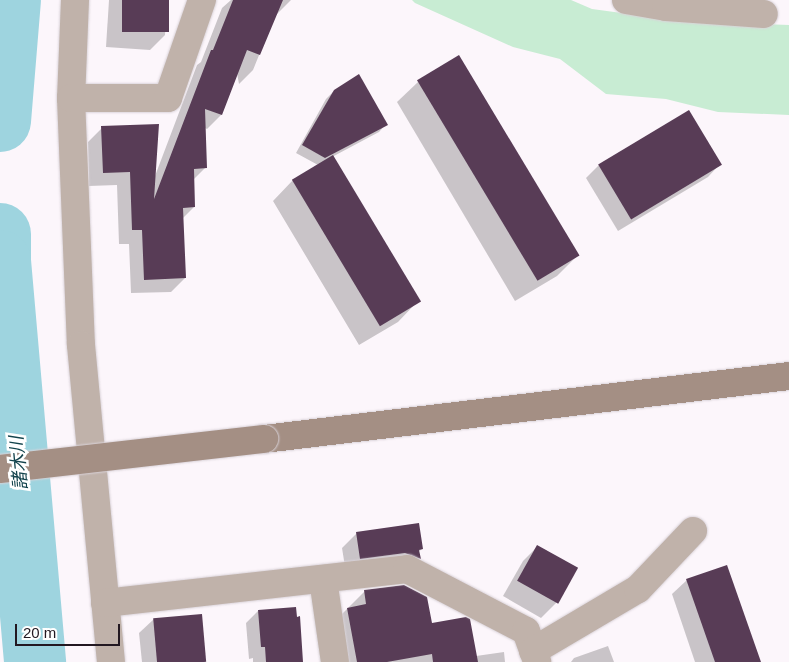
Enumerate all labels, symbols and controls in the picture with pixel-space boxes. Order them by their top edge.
water label: 諸木川 [6,435,32,491]
scale bar [18,614,122,646]
text: 20 m [23,624,56,641]

